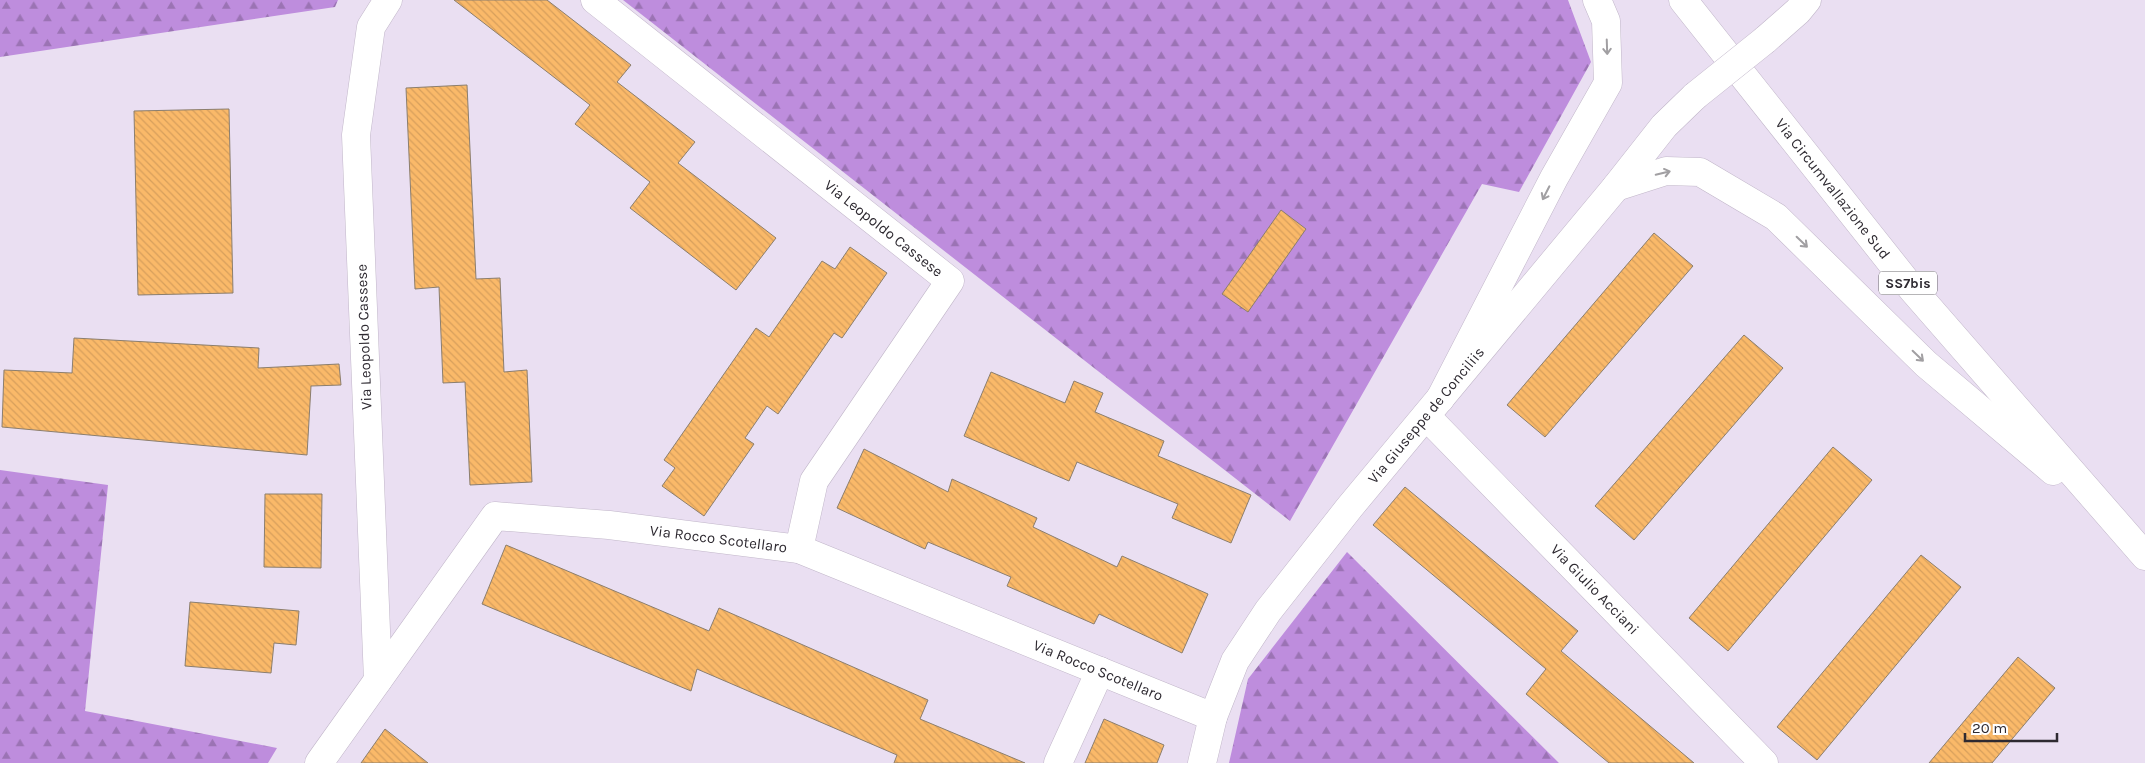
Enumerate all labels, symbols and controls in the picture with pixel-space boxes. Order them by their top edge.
one-way arrow [1602,39,1611,55]
street label: Via Circumvallazione Sud [1772,115,1894,263]
one-way arrow [1654,168,1670,177]
street label: Via Leopoldo Cassese [821,176,946,281]
one-way arrow [1541,185,1550,200]
one-way arrow [1796,236,1808,248]
street label: Via Leopoldo Cassese [352,264,376,410]
road number: SS7bis [1879,272,1937,294]
street label: Via Giuseppe de Conciliis [1364,343,1488,487]
one-way arrow [1912,350,1924,362]
street label: Via Rocco Scotellaro [649,521,788,556]
street label: Via Giulio Acciani [1547,540,1643,638]
street label: Via Rocco Scotellaro [1031,636,1166,705]
scale bar [1965,710,2058,742]
text: 20 m [1972,719,2007,737]

